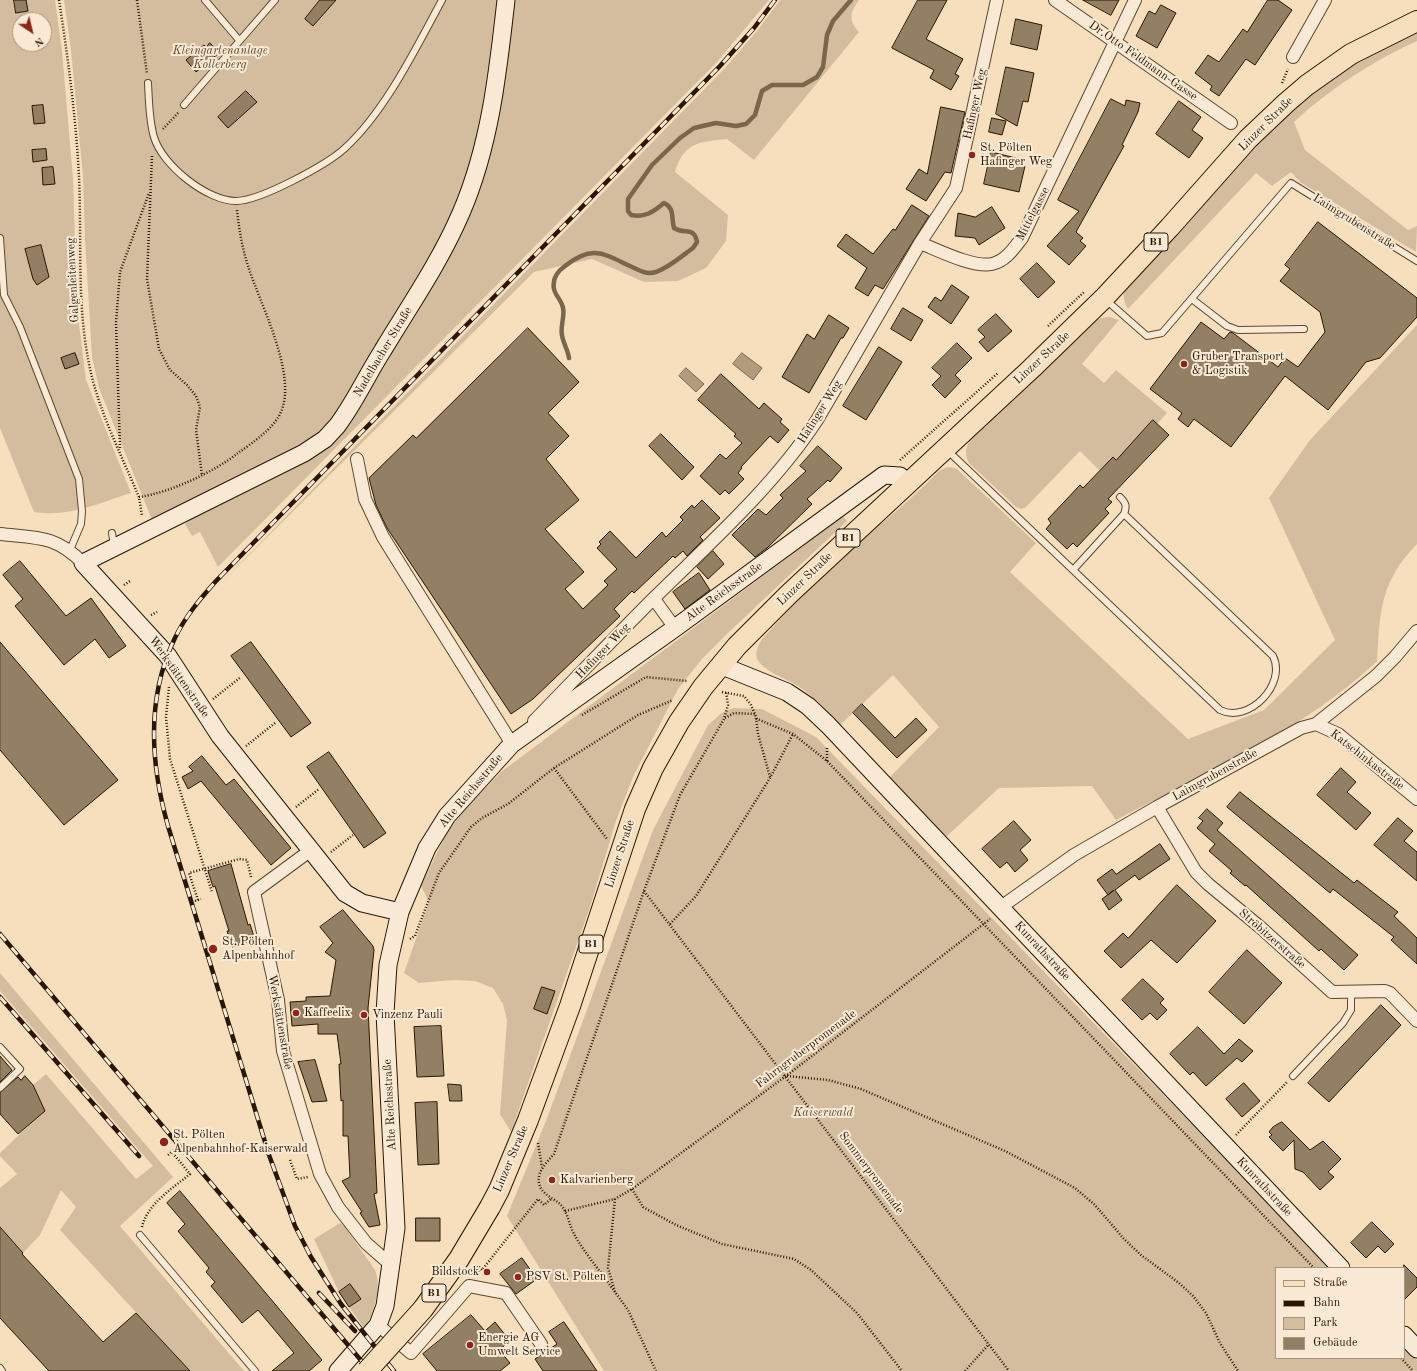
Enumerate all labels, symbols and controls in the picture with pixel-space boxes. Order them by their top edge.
north arrow [12,12,52,52]
street label: Dr.Otto Feldmann-Gasse [1086,18,1200,104]
text: N [32,35,45,48]
park label: Kleingartenanlage Kollerberg [172,44,268,72]
street label: Hafinger Weg [960,67,990,141]
street label: Linzer Straße [1236,94,1296,154]
place label: St. Pölten Hafinger Weg [980,141,1052,169]
marker: St. Pölten Hafinger Weg [967,150,977,160]
street label: Mittelgasse [1013,185,1053,243]
street label: Laimgrubenstraße [1310,191,1398,253]
road number: B1 [1144,233,1168,251]
street label: Galgenleitenweg [64,237,82,323]
street label: Nadelbacher Straße [351,305,415,399]
street label: Linzer Straße [1011,328,1073,388]
place label: Gruber Transport & Logistik [1192,350,1284,378]
marker: Gruber Transport & Logistik [1179,359,1189,369]
street label: Hafinger Weg [795,378,845,446]
road number: B1 [836,529,860,547]
street label: Linzer Straße [774,549,836,609]
street label: Alte Reichsstraße [683,559,765,625]
street label: Hafinger Weg [573,620,633,682]
street label: Werkstättenstraße [146,633,212,721]
street label: Katschinkastraße [1327,727,1407,793]
street label: Laimgrubenstraße [1170,746,1260,804]
street label: Alte Reichsstraße [436,751,506,831]
street label: Linzer Straße [602,818,638,890]
street label: Ströbitzerstraße [1236,906,1308,972]
street label: Kunrathstraße [1011,918,1073,984]
place label: St. Pölten Alpenbahnhof [222,935,294,963]
road number: B1 [579,935,603,953]
marker: St. Pölten Alpenbahnhof [207,943,219,955]
street label: Werkstättenstraße [265,973,295,1071]
place label: Kaffeelix [304,1006,351,1020]
street label: Fahrngruberpromenade [753,1007,859,1091]
marker: Kaffeelix [291,1008,301,1018]
place label: Vinzenz Pauli [372,1008,443,1022]
marker: Vinzenz Pauli [359,1010,369,1020]
street label: Alte Reichsstraße [380,1059,400,1151]
park label: Kaiserwald [793,1106,853,1120]
street label: Linzer Straße [490,1123,532,1195]
place label: St. Pölten Alpenbahnhof-Kaiserwald [173,1128,308,1156]
street label: Sommerpromenade [835,1129,907,1217]
marker: St. Pölten Alpenbahnhof-Kaiserwald [158,1136,170,1148]
street label: Kunrathstraße [1233,1154,1295,1220]
place label: Kalvarienberg [560,1173,633,1187]
marker: Kalvarienberg [547,1175,557,1185]
place label: Bildstock [431,1265,479,1279]
marker: Bildstock [482,1267,492,1277]
legend [1275,1267,1405,1359]
place label: PSV St. Pölten [526,1270,606,1284]
marker: PSV St. Pölten [513,1272,523,1282]
text: Straße [1313,1277,1347,1289]
road number: B1 [422,1284,446,1302]
text: Bahn [1313,1297,1340,1309]
text: Park [1313,1317,1338,1329]
place label: Energie AG Umwelt Service [478,1331,560,1359]
text: Gebäude [1313,1337,1357,1349]
marker: Energie AG Umwelt Service [465,1340,475,1350]

